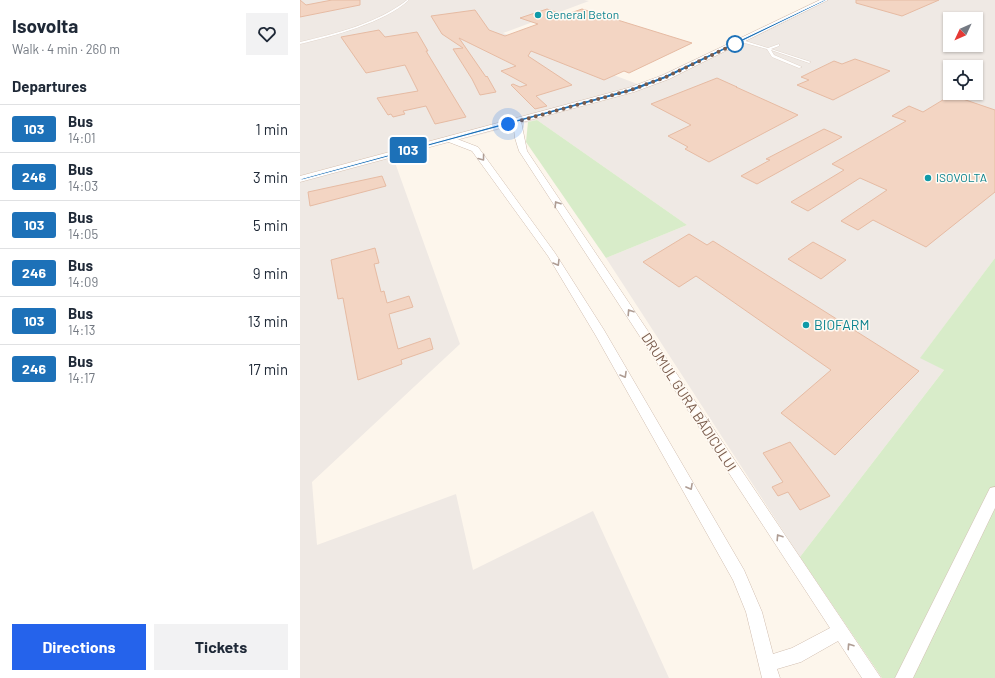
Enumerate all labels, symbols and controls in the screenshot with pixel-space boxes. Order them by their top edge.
place label: General Beton [546,7,619,21]
marker: General Beton [533,10,543,20]
north arrow [943,12,983,52]
map controls [943,12,983,100]
button: heart [246,13,288,55]
text: Isovolta [12,14,78,37]
unlabelled marker [726,35,744,53]
text: Walk · 4 min · 260 m [12,41,120,57]
button: locate [943,60,983,100]
text: Departures [12,77,87,95]
text: Bus [68,112,93,130]
your location [498,114,518,134]
text: 103 [24,120,44,137]
text: 1 min [255,120,288,138]
text: 14:01 [68,130,96,146]
line badge: 103 [385,137,431,163]
text: 103 [398,141,418,158]
one-way arrow [477,153,484,160]
text: Bus [68,160,93,178]
text: 246 [22,168,46,185]
text: 3 min [253,168,288,186]
place label: ISOVOLTA [936,170,987,184]
marker: ISOVOLTA [923,173,933,183]
text: 14:03 [68,178,98,194]
one-way arrow [555,201,562,208]
text: Bus [68,208,93,226]
text: 103 [24,216,44,233]
text: 5 min [253,216,288,234]
text: 14:05 [68,226,98,242]
text: Bus [68,256,93,274]
one-way arrow [553,259,560,266]
text: 246 [22,264,46,281]
text: 9 min [253,264,288,282]
text: 14:09 [68,274,98,290]
text: Bus [68,304,93,322]
one-way arrow [627,309,635,316]
text: 103 [24,312,44,329]
text: 13 min [248,312,288,330]
place label: BIOFARM [814,316,869,333]
marker: BIOFARM [801,320,811,330]
text: 14:13 [68,322,95,338]
street label: DRUMUL GURA BĂDICULUI [638,329,741,474]
text: Bus [68,352,93,370]
text: 246 [22,360,46,377]
text: 17 min [248,360,288,378]
text: 14:17 [68,370,95,386]
one-way arrow [620,371,627,378]
one-way arrow [685,483,692,490]
one-way arrow [776,534,784,541]
button: Directions [12,624,146,670]
button: Tickets [154,624,288,670]
one-way arrow [848,643,855,650]

